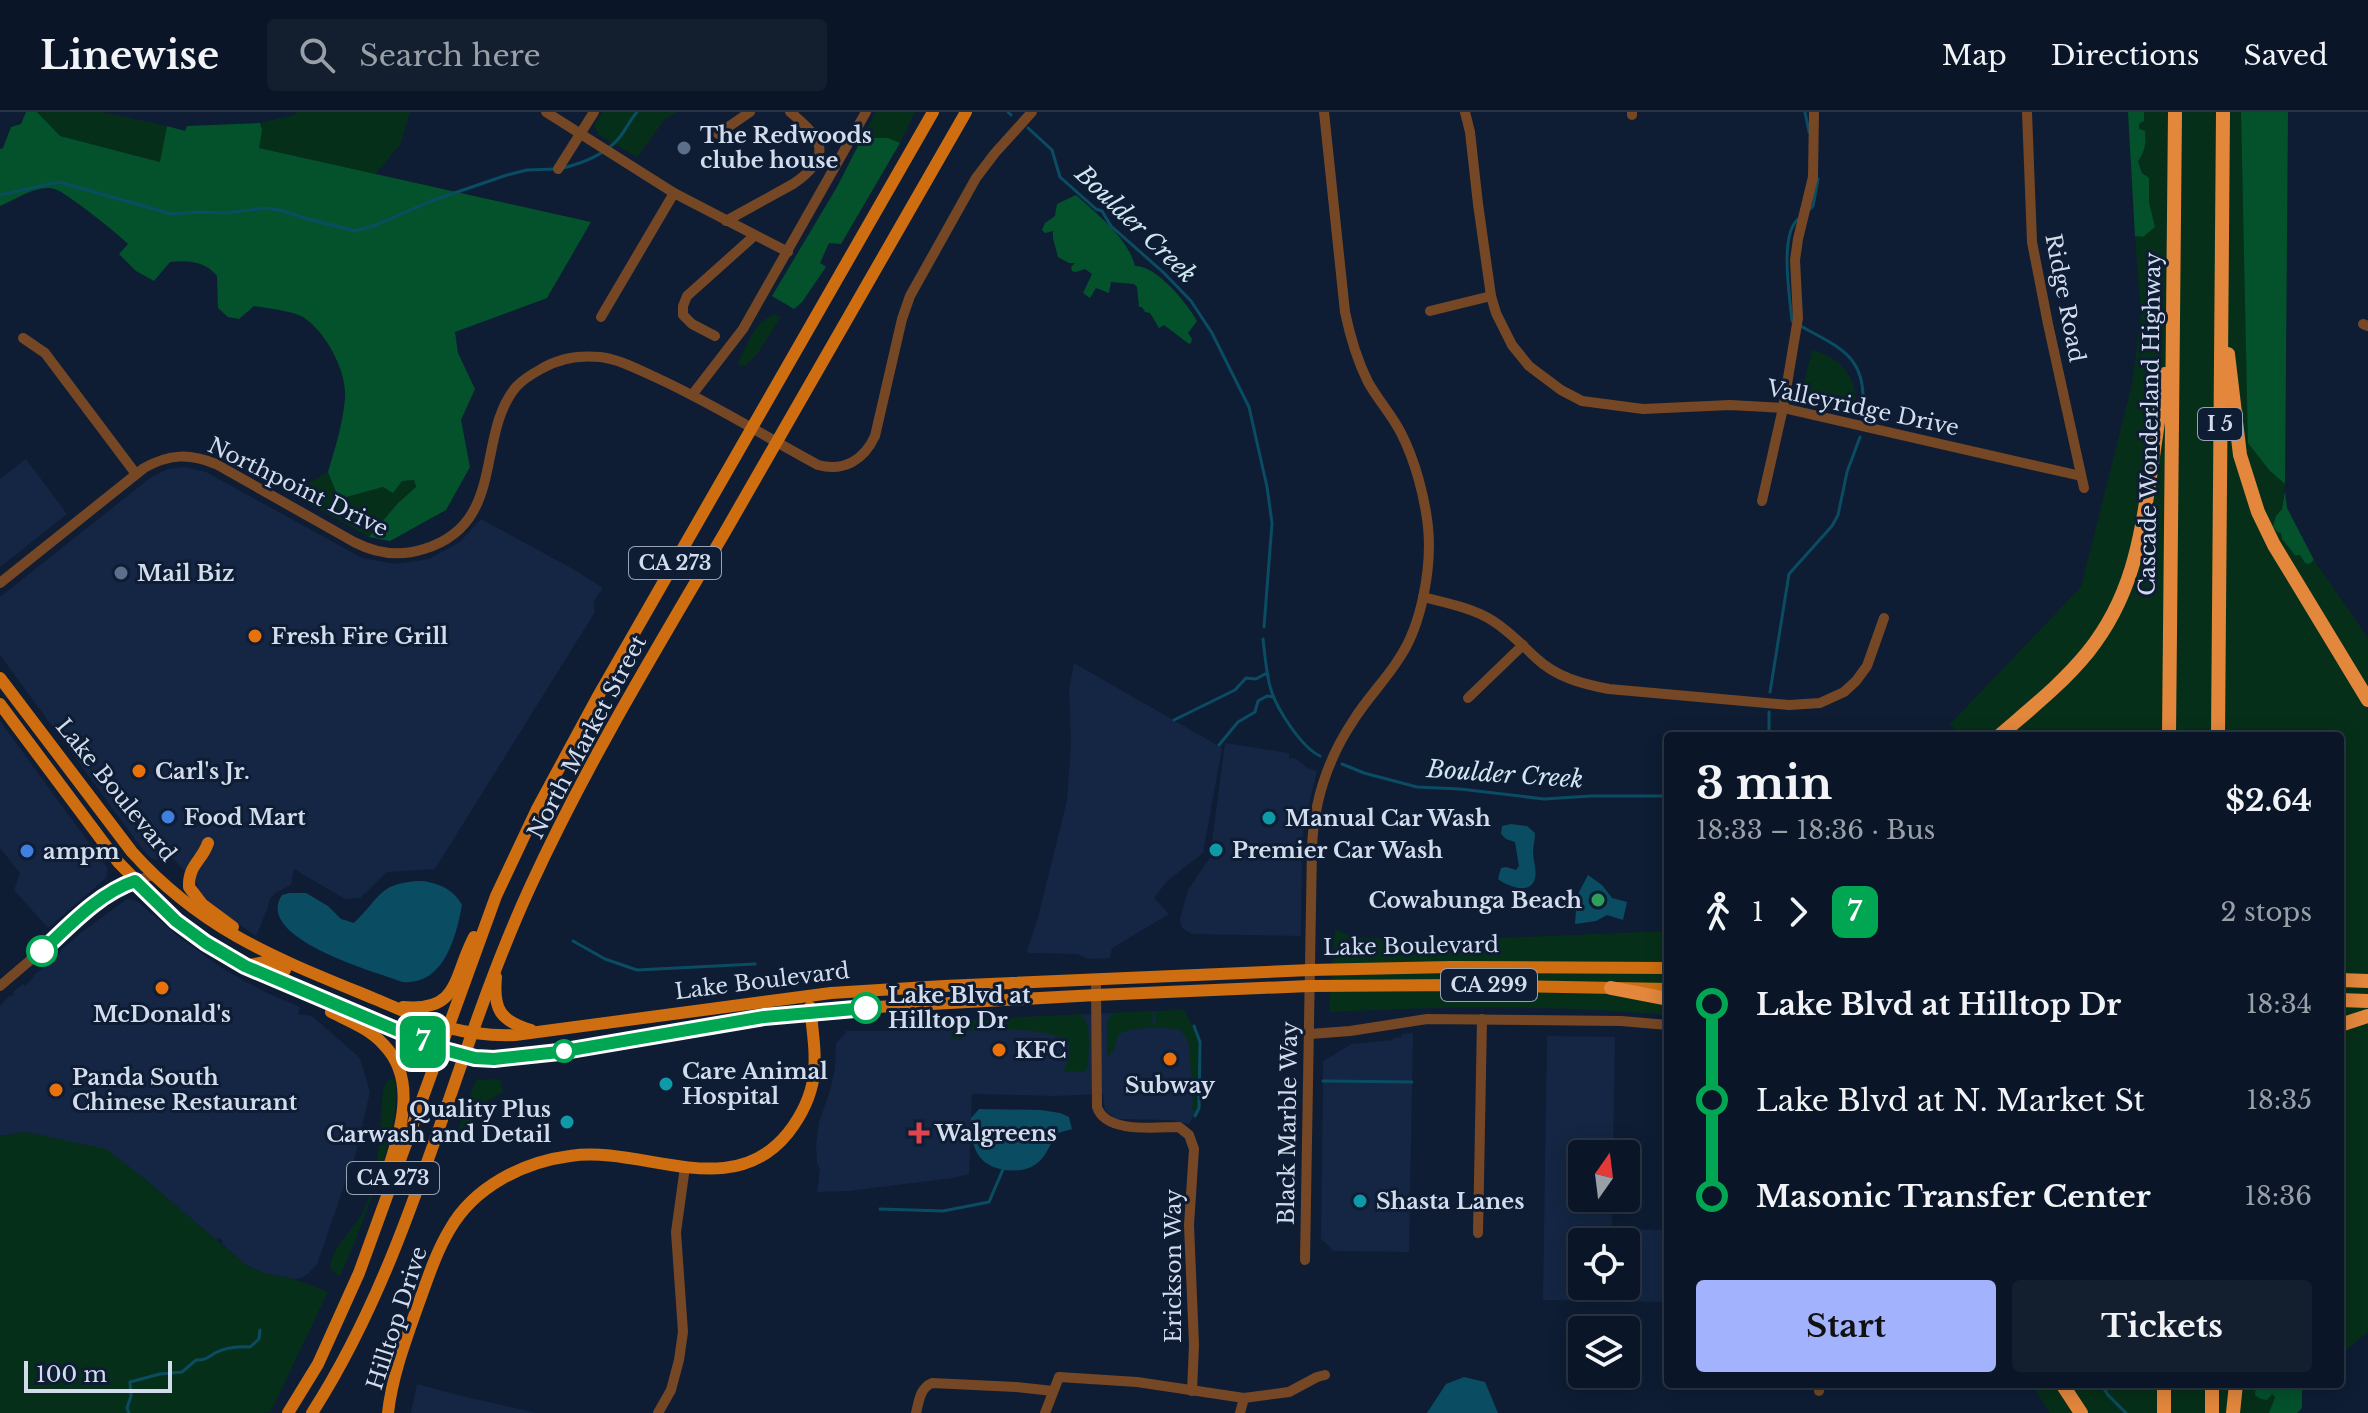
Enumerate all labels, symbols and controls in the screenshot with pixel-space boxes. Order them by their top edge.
search box [267,19,827,91]
text: Linewise [40,32,219,79]
icon: search [295,33,339,77]
text: Search here [359,37,541,74]
text: Map [1942,38,2007,73]
text: Directions [2051,38,2200,73]
text: Saved [2244,38,2328,73]
place label: The Redwoods clube house [700,122,872,174]
marker: The Redwoods clube house [675,139,693,157]
water label: Boulder Creek [1069,159,1202,289]
street label: Ridge Road [2039,232,2091,365]
street label: Cascade Wonderland Highway [2134,252,2166,596]
street label: Valleyridge Drive [1763,374,1962,442]
road number: I 5 [2198,408,2242,440]
street label: Northpoint Drive [204,432,392,542]
road number: CA 273 [629,547,721,579]
place label: Mail Biz [137,560,234,587]
marker: Mail Biz [112,564,130,582]
place label: Fresh Fire Grill [271,623,448,650]
marker: Fresh Fire Grill [246,627,264,645]
street label: North Market Street [522,630,652,843]
street label: Lake Boulevard [50,713,182,867]
water label: Boulder Creek [1425,754,1584,794]
text: 3 min [1696,756,1832,811]
place label: Carl's Jr. [155,758,250,785]
marker: Carl's Jr. [130,762,148,780]
text: $2.64 [2226,782,2312,819]
place label: Food Mart [184,804,306,831]
place label: Manual Car Wash [1285,805,1491,832]
marker: Food Mart [159,808,177,826]
marker: Manual Car Wash [1260,809,1278,827]
text: 18:33 – 18:36 · Bus [1696,814,1935,846]
place label: Premier Car Wash [1232,837,1443,864]
place label: ampm [43,838,120,865]
marker: Premier Car Wash [1207,841,1225,859]
marker: ampm [18,842,36,860]
place label: Cowabunga Beach [1368,887,1582,914]
icon: walk [1696,890,1740,934]
icon: forward [1776,890,1820,934]
marker: Cowabunga Beach [1589,891,1607,909]
text: 7 [1848,894,1862,929]
text: 1 [1752,896,1764,928]
text: 2 stops [2220,896,2312,928]
street label: Lake Boulevard [1323,931,1499,961]
unlabelled marker [27,936,57,966]
street label: Lake Boulevard [673,957,851,1005]
road number: CA 299 [1441,969,1537,1001]
marker: McDonald's [153,979,171,997]
place label: Lake Blvd at Hilltop Dr [888,982,1031,1034]
text: Lake Blvd at Hilltop Dr [1756,986,2121,1023]
text: 18:34 [2246,988,2312,1020]
marker: Lake Blvd at Hilltop Dr [851,993,881,1023]
place label: McDonald's [93,1001,231,1028]
line badge: 7 [397,1016,449,1068]
street label: Black Marble Way [1273,1021,1303,1225]
text: 7 [416,1024,430,1059]
place label: KFC [1015,1037,1066,1064]
unlabelled marker [553,1040,575,1062]
marker: KFC [990,1041,1008,1059]
marker: Subway [1161,1050,1179,1068]
place label: Care Animal Hospital [682,1058,828,1110]
place label: Panda South Chinese Restaurant [72,1064,298,1116]
place label: Subway [1125,1072,1216,1099]
marker: Care Animal Hospital [657,1075,675,1093]
marker: Panda South Chinese Restaurant [47,1081,65,1099]
text: Lake Blvd at N. Market St [1756,1082,2145,1119]
text: 18:35 [2246,1084,2312,1116]
place label: Quality Plus Carwash and Detail [326,1096,551,1148]
marker: Quality Plus Carwash and Detail [558,1113,576,1131]
place label: Walgreens [934,1120,1057,1147]
marker: Walgreens [910,1124,928,1142]
north arrow [1568,1140,1640,1212]
map controls [1568,1140,1640,1388]
road number: CA 273 [347,1162,439,1194]
text: Masonic Transfer Center [1756,1178,2151,1215]
text: 18:36 [2245,1180,2312,1212]
place label: Shasta Lanes [1376,1188,1524,1215]
street label: Erickson Way [1160,1189,1187,1343]
marker: Shasta Lanes [1351,1192,1369,1210]
button: locate [1568,1228,1640,1300]
street label: Hilltop Drive [361,1243,433,1393]
button: Start [1696,1280,1996,1372]
button: Tickets [2012,1280,2312,1372]
button: layers [1568,1316,1640,1388]
scale bar [24,1357,172,1393]
text: 100 m [36,1361,107,1388]

